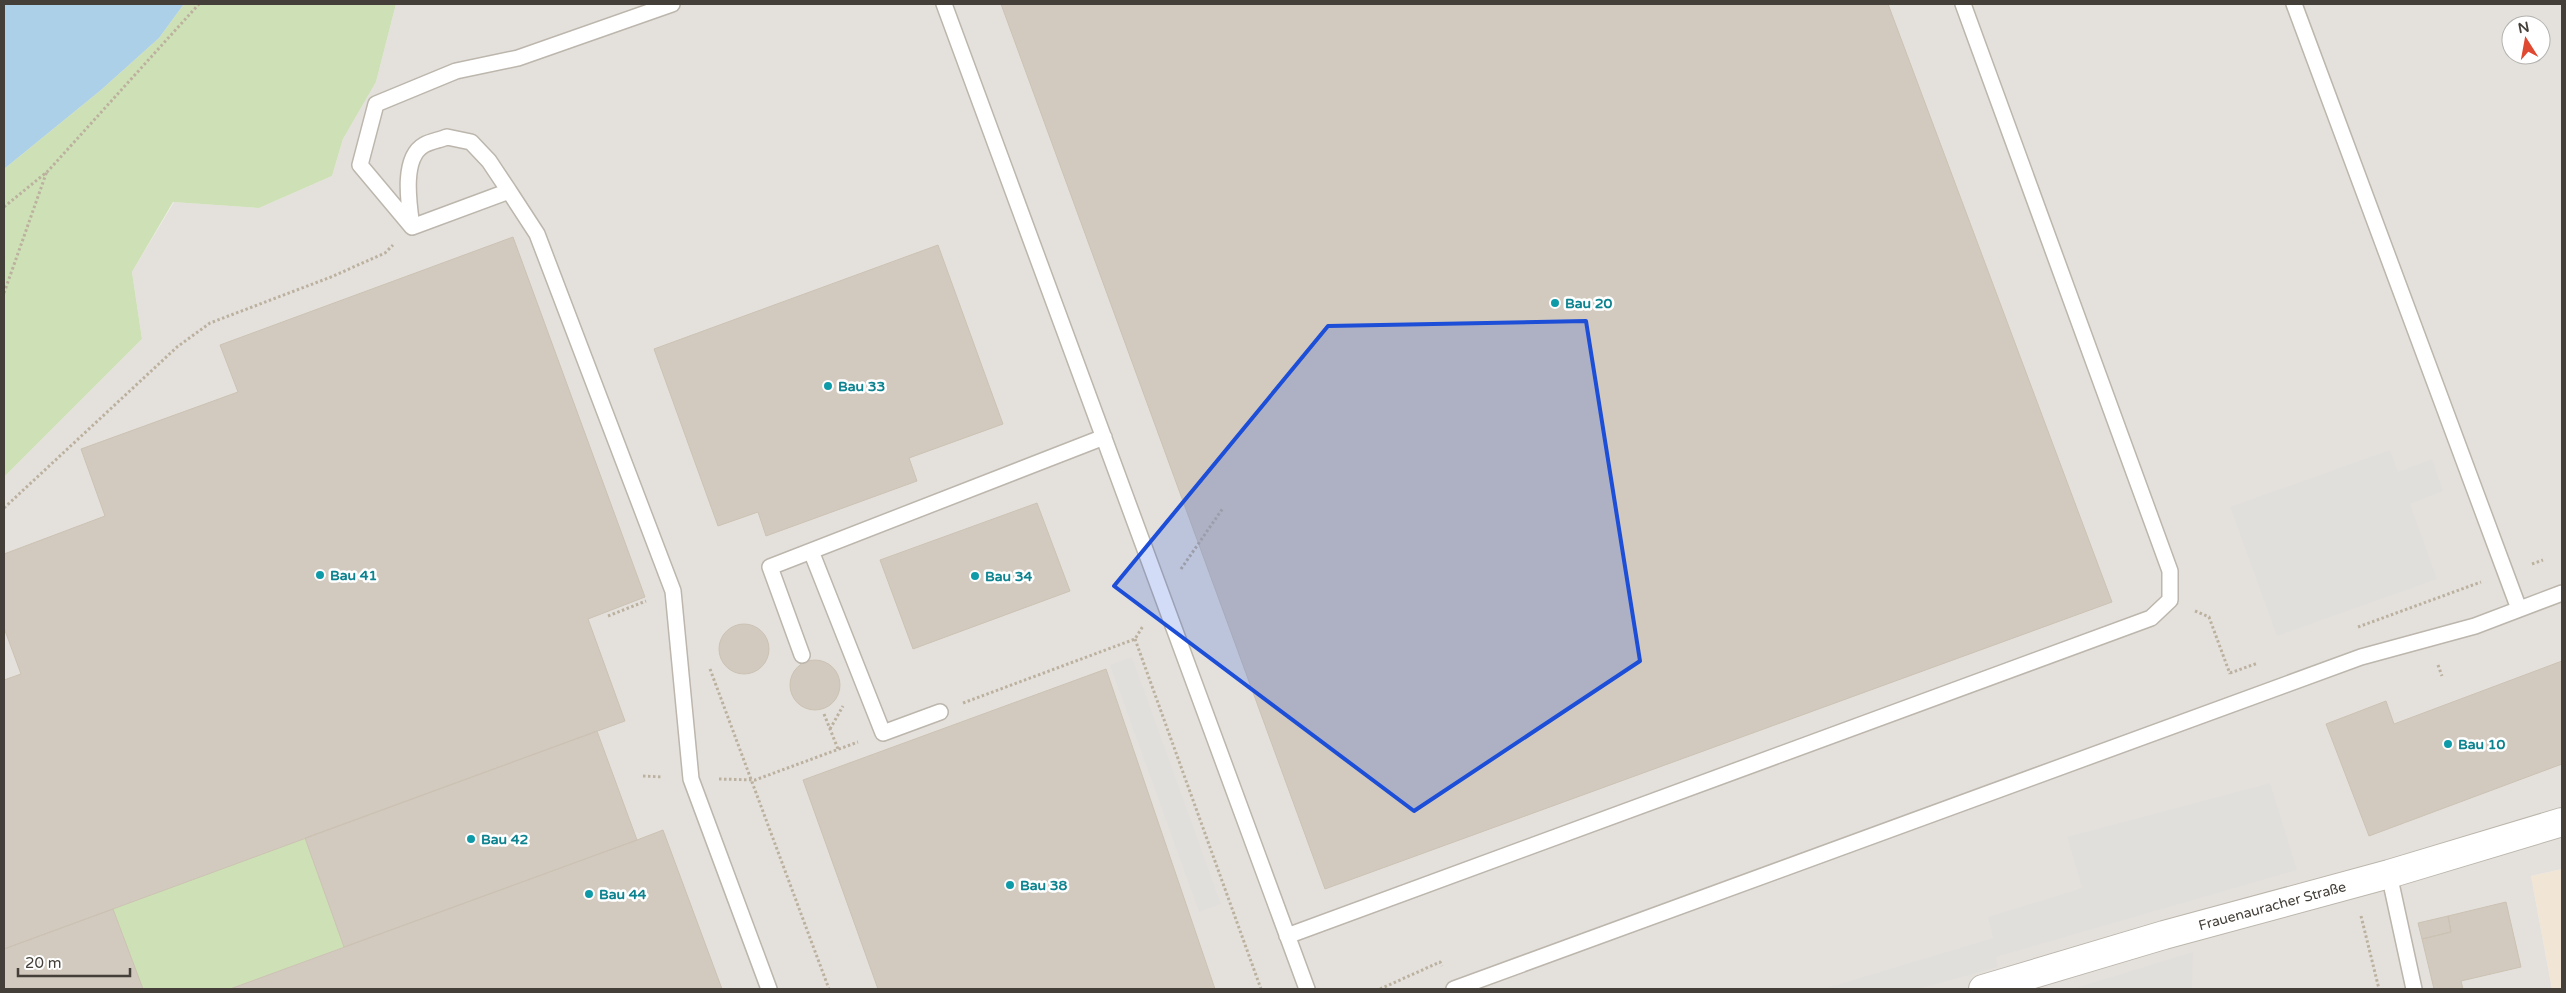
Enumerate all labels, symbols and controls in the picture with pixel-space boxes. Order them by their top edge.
north arrow [2501,15,2551,65]
text: N [2516,18,2531,37]
place label: Bau 20 [1565,295,1612,312]
marker: Bau 20 [1549,297,1561,309]
place label: Bau 33 [838,378,885,395]
marker: Bau 33 [822,380,834,392]
place label: Bau 41 [330,567,377,584]
place label: Bau 34 [985,568,1032,585]
marker: Bau 41 [314,569,326,581]
marker: Bau 34 [969,570,981,582]
place label: Bau 10 [2458,736,2505,753]
marker: Bau 10 [2442,738,2454,750]
place label: Bau 42 [481,831,528,848]
marker: Bau 42 [465,833,477,845]
place label: Bau 38 [1020,877,1067,894]
street label: Frauenauracher Straße [2197,878,2348,934]
marker: Bau 38 [1004,879,1016,891]
place label: Bau 44 [599,886,646,903]
marker: Bau 44 [583,888,595,900]
scale bar [18,946,130,978]
text: 20 m [25,954,62,972]

